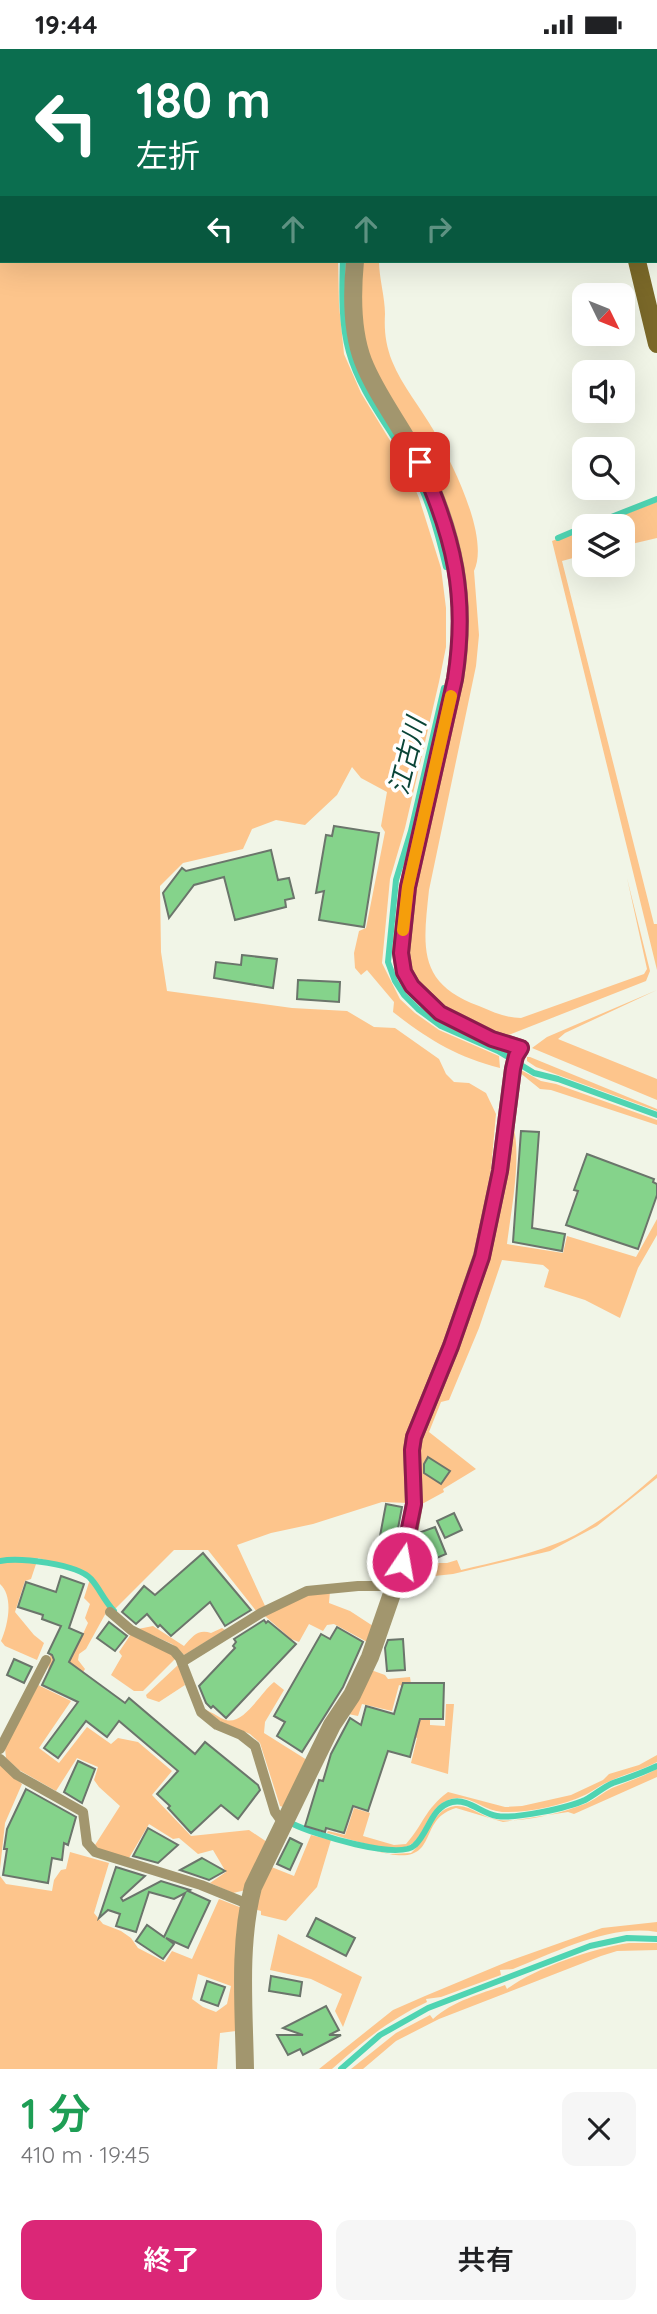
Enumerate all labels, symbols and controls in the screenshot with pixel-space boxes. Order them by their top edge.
text: 19:44 [35,8,98,41]
text: 180 m [136,69,271,130]
icon: left [21,77,112,168]
text: 左折 [136,135,200,175]
icon: left [201,210,239,248]
icon: ahead [274,210,312,248]
icon: ahead [347,210,385,248]
icon: right [420,210,458,248]
north arrow [572,283,635,347]
map controls [572,283,635,577]
button: sound [572,360,635,423]
pin [390,432,450,492]
button: search [572,437,635,500]
icon: arrive [401,443,439,481]
button: layers [572,514,635,577]
water label: 江古川 [382,711,433,798]
position arrow [365,1525,439,1599]
text: 1 分 [21,2087,91,2140]
button: close [562,2092,636,2166]
text: 410 m · 19:45 [21,2140,150,2169]
button: 終了 [21,2220,322,2300]
button: 共有 [336,2220,636,2300]

